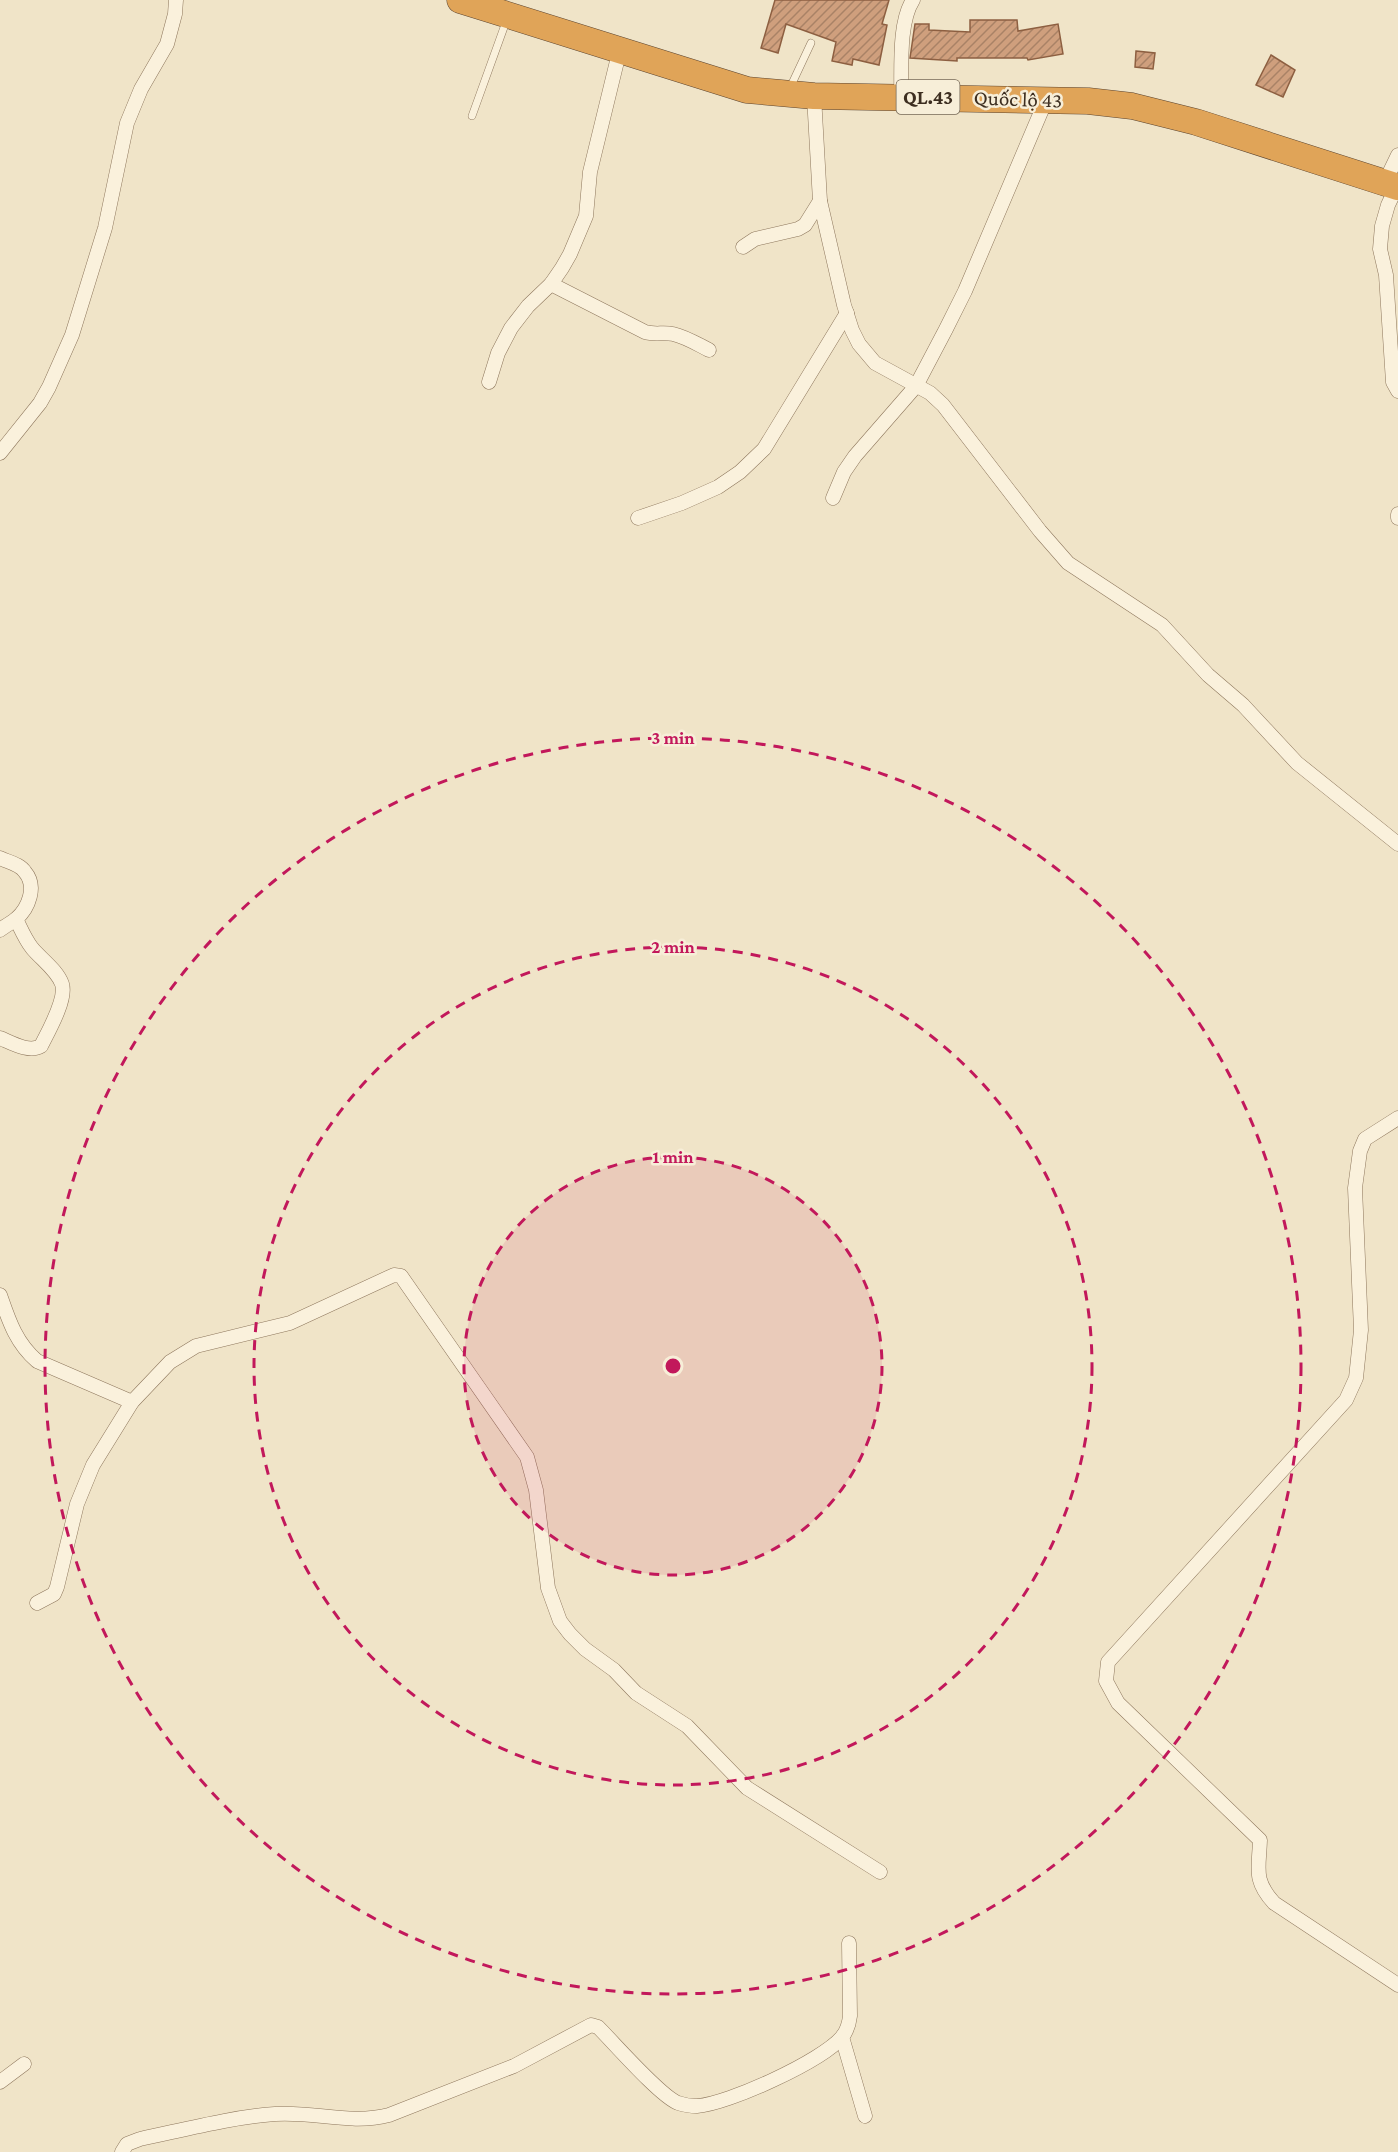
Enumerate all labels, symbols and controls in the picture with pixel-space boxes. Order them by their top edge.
road number: QL.43 [896,80,960,114]
street label: Quốc lộ 43 [973,85,1063,113]
text: 3 min [651,728,695,748]
text: 2 min [651,937,695,957]
text: 1 min [653,1147,694,1167]
centre of rings [663,1356,683,1376]

